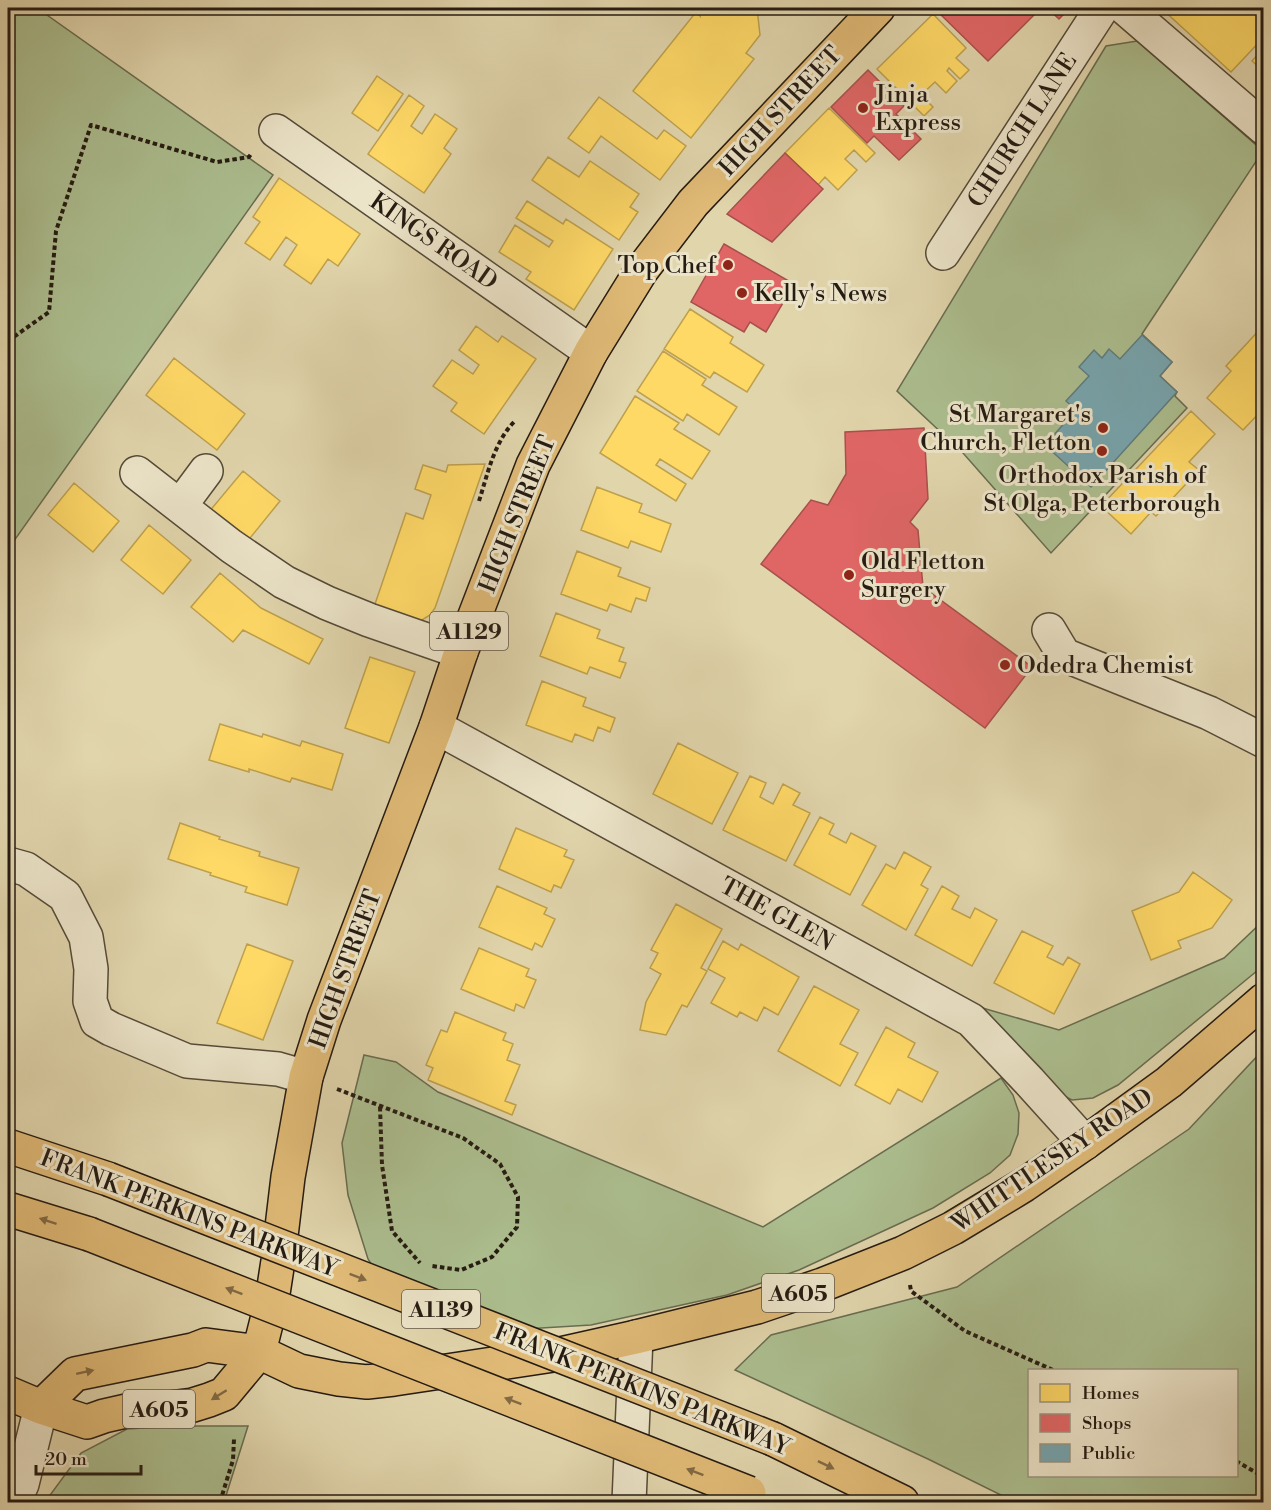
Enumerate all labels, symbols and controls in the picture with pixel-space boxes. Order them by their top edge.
street label: HIGH STREET [713,40,849,183]
street label: CHURCH LANE [962,47,1084,214]
place label: Jinja Express [874,80,961,138]
marker: Jinja Express [856,101,870,115]
street label: KINGS ROAD [364,187,503,297]
place label: Top Chef [617,251,717,281]
marker: Top Chef [721,258,735,272]
place label: Kelly's News [754,279,887,309]
marker: Kelly's News [735,286,749,300]
place label: St Margaret's Church, Fletton [920,400,1091,458]
marker: St Margaret's Church, Fletton [1096,421,1110,435]
street label: HIGH STREET [473,431,563,597]
marker: Orthodox Parish of St Olga, Peterborough [1095,444,1109,458]
place label: Orthodox Parish of St Olga, Peterborough [984,461,1220,519]
place label: Old Fletton Surgery [861,547,985,605]
marker: Old Fletton Surgery [842,568,856,582]
road number: A1129 [430,612,508,650]
place label: Odedra Chemist [1017,651,1194,681]
marker: Odedra Chemist [998,658,1012,672]
street label: THE GLEN [714,871,839,959]
street label: HIGH STREET [303,886,389,1053]
street label: WHITTLESEY ROAD [945,1082,1159,1240]
street label: FRANK PERKINS PARKWAY [36,1143,343,1285]
one-way arrow [39,1216,57,1226]
one-way arrow [349,1272,367,1282]
road number: A605 [762,1274,834,1312]
one-way arrow [225,1286,243,1295]
road number: A1139 [402,1290,480,1328]
street label: FRANK PERKINS PARKWAY [489,1317,795,1464]
one-way arrow [76,1367,95,1376]
legend [1028,1369,1238,1477]
text: Homes [1082,1382,1139,1405]
one-way arrow [211,1389,228,1400]
road number: A605 [123,1390,195,1428]
one-way arrow [504,1396,522,1405]
text: Shops [1082,1412,1132,1435]
scale bar [36,1438,141,1476]
text: Public [1082,1442,1135,1465]
text: 20 m [45,1448,87,1471]
one-way arrow [817,1460,834,1470]
one-way arrow [686,1467,704,1476]

